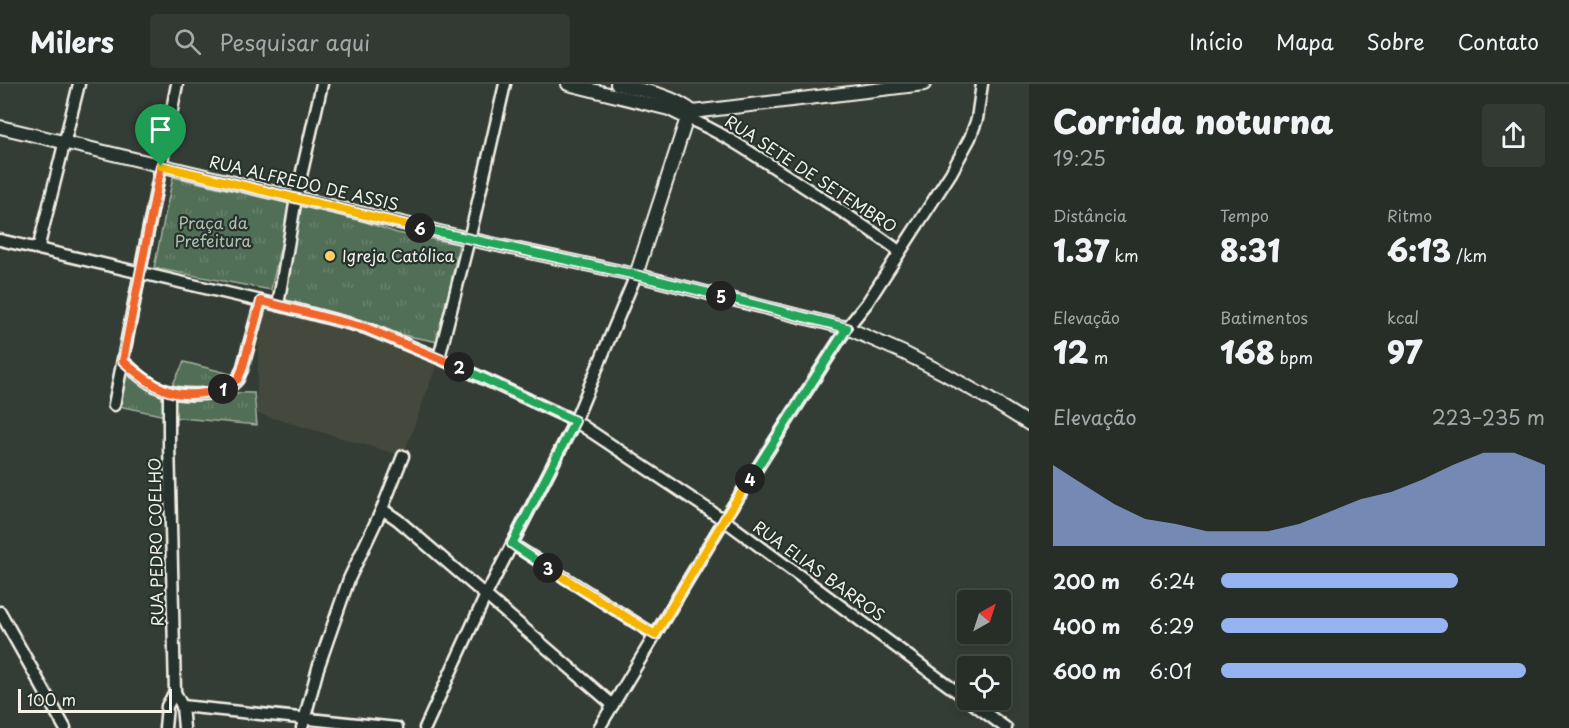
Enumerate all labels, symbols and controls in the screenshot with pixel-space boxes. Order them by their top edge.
search box [150,14,570,68]
text: Milers [30,20,114,63]
icon: search [171,25,204,58]
text: Pesquisar aqui [219,25,370,58]
text: Início [1189,25,1243,57]
text: Mapa [1276,25,1334,57]
text: Sobre [1367,25,1425,57]
text: Contato [1458,25,1539,57]
text: Corrida noturna [1053,95,1334,145]
pin [135,104,186,166]
button: share [1482,104,1545,167]
street label: RUA SETE DE SETEMBRO [721,108,902,238]
icon: arrive [144,113,177,146]
text: 19:25 [1053,143,1106,173]
street label: RUA ALFREDO DE ASSIS [207,149,401,216]
text: Distância [1053,203,1127,227]
text: Tempo [1220,203,1269,227]
text: Ritmo [1387,203,1432,227]
park label: Praça da Prefeitura [175,210,251,252]
pin: 6 [405,213,435,243]
text: 6 [414,216,426,240]
text: 1.37 [1053,227,1109,272]
text: 8:31 [1220,227,1280,272]
text: 6:13 [1387,227,1451,272]
place label: Igreja Católica [342,243,455,267]
text: km [1109,243,1139,267]
text: /km [1451,243,1487,267]
marker: Igreja Católica [323,249,337,263]
pin: 5 [706,281,736,311]
text: 5 [716,284,726,308]
text: Elevação [1053,305,1120,329]
text: Batimentos [1220,305,1308,329]
text: kcal [1387,305,1419,329]
text: 12 [1053,329,1089,374]
text: 168 [1220,329,1275,374]
text: 97 [1387,329,1422,374]
text: m [1089,345,1108,369]
text: bpm [1275,345,1313,369]
pin: 2 [444,352,474,382]
text: 2 [453,355,465,379]
pin: 1 [208,374,238,404]
text: 1 [219,377,227,401]
text: Elevação [1053,402,1137,432]
text: 223–235 m [1432,402,1545,432]
street label: RUA PEDRO COELHO [142,457,168,627]
pin: 4 [735,464,765,494]
text: 4 [745,467,755,491]
street label: RUA ELIAS BARROS [749,514,890,626]
pin: 3 [533,553,563,583]
text: 3 [543,556,553,580]
text: 200 m [1053,566,1120,596]
text: 6:24 [1149,566,1196,596]
north arrow [957,590,1011,644]
map controls [957,590,1011,710]
text: 400 m [1053,611,1121,641]
text: 6:29 [1149,611,1194,641]
button: locate [957,656,1011,710]
text: 600 m [1053,656,1121,686]
text: 6:01 [1149,656,1192,686]
scale bar [18,686,172,714]
text: 100 m [27,687,76,711]

